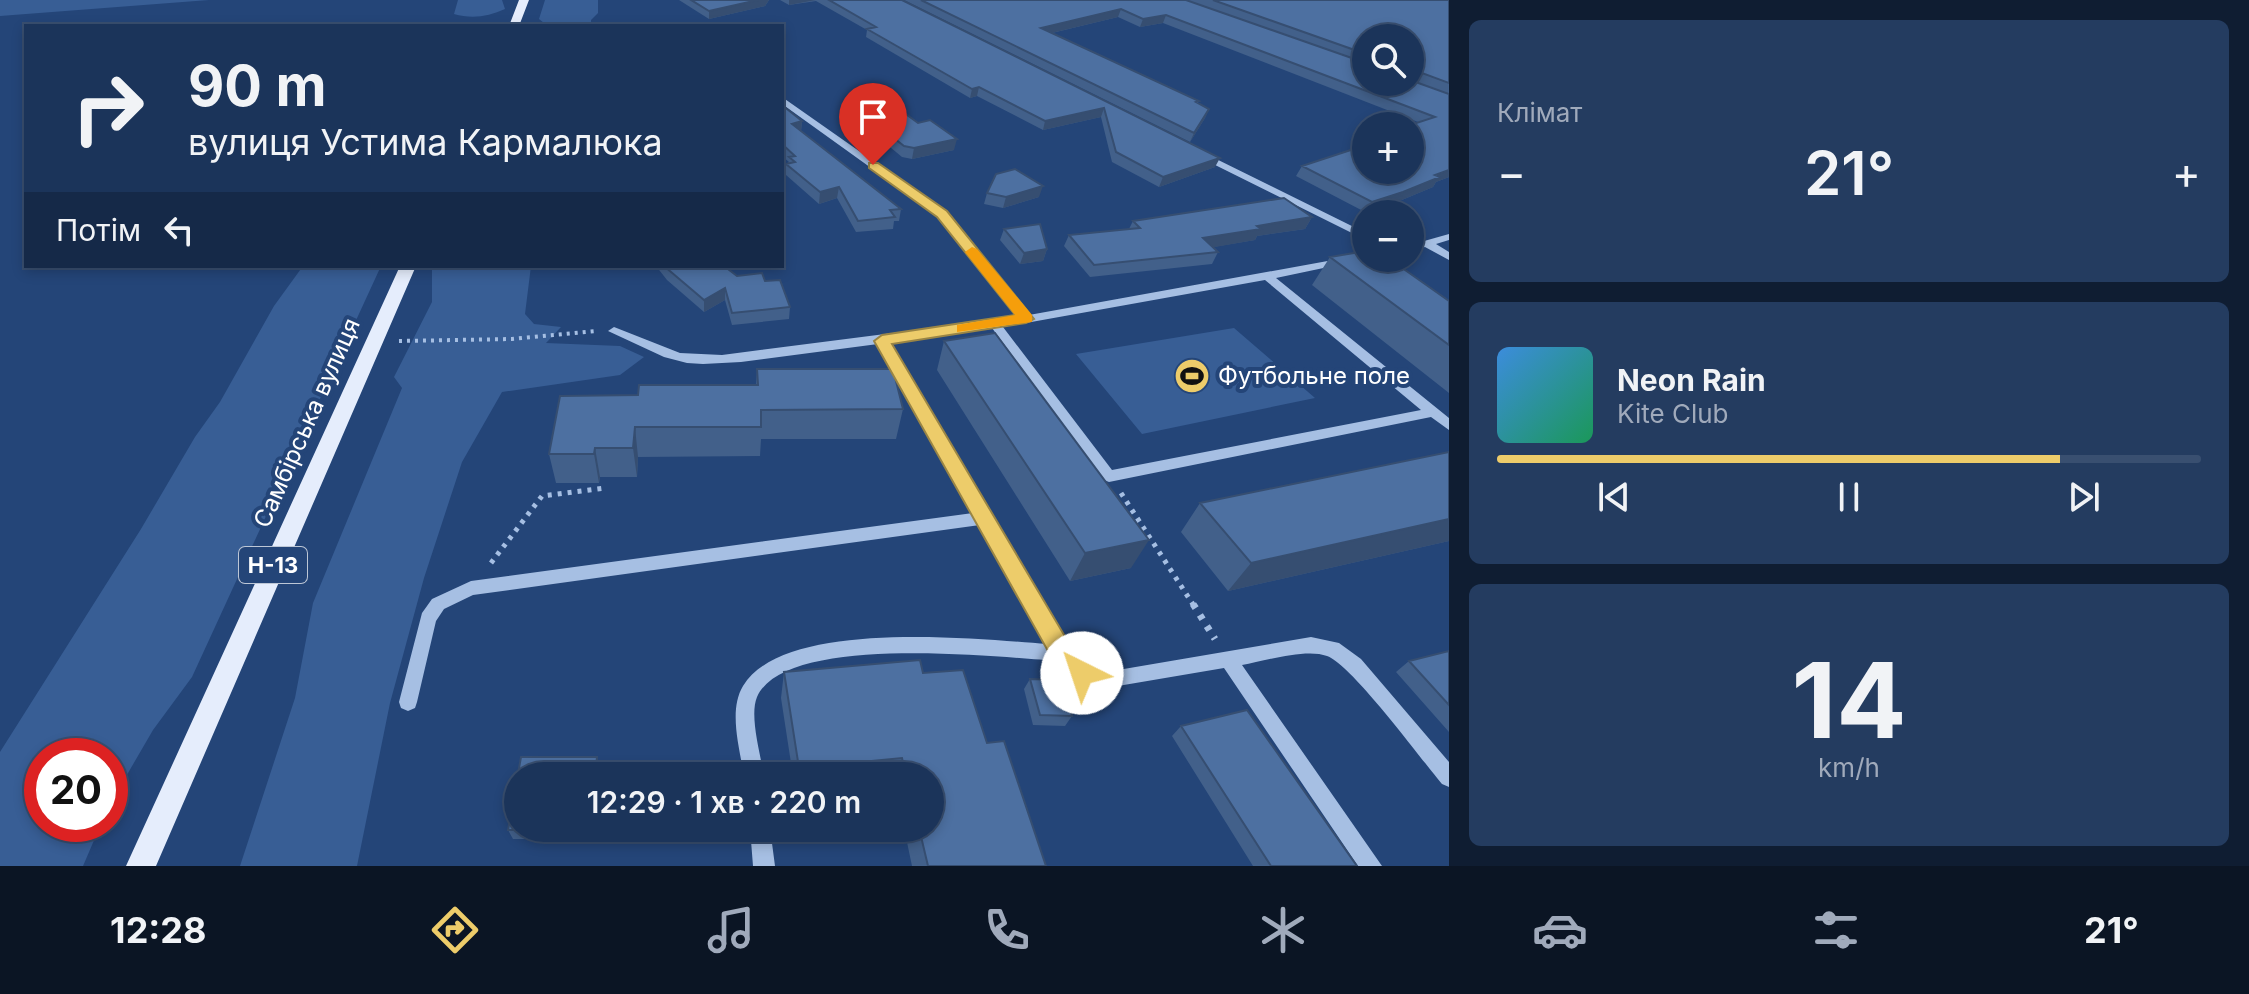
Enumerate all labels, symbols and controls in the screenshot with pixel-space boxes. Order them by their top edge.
map controls [1352,24,1424,272]
button: search [1352,24,1424,96]
text: 90 m [188,52,327,120]
icon: right [56,56,160,160]
pin [839,83,907,165]
icon: arrive [851,95,895,139]
text: Клімат [1497,97,1582,128]
button: + [1352,112,1424,184]
text: вулиця Устима Кармалюка [188,120,663,164]
text: 21° [1804,137,1894,209]
text: − [1497,146,1526,200]
text: + [2172,146,2201,200]
button: − [1352,200,1424,272]
icon: left [157,208,201,252]
text: Потім [56,212,141,248]
street label: Самбірська вулиця [247,314,366,532]
sports icon: Футбольне поле [1173,357,1211,395]
place label: Футбольне поле [1218,361,1410,390]
text: Neon Rain [1617,362,1766,398]
text: Kite Club [1617,398,1728,429]
icon: previous [1592,475,1636,519]
icon: pause [1827,475,1871,519]
icon: next [2062,475,2106,519]
road number: Н-13 [239,547,307,583]
position arrow [1040,631,1124,715]
text: 14 [1791,637,1907,763]
speed limit sign: 20 [24,738,128,842]
text: km/h [1818,752,1880,783]
text: 12:29 · 1 хв · 220 m [587,784,861,820]
icon: directions [427,902,483,958]
icon: music [703,902,759,958]
icon: phone [979,902,1035,958]
icon: climate [1255,902,1311,958]
icon: car [1532,902,1588,958]
icon: filters [1808,902,1864,958]
text: 12:28 [110,908,206,952]
text: 21° [2084,908,2139,952]

